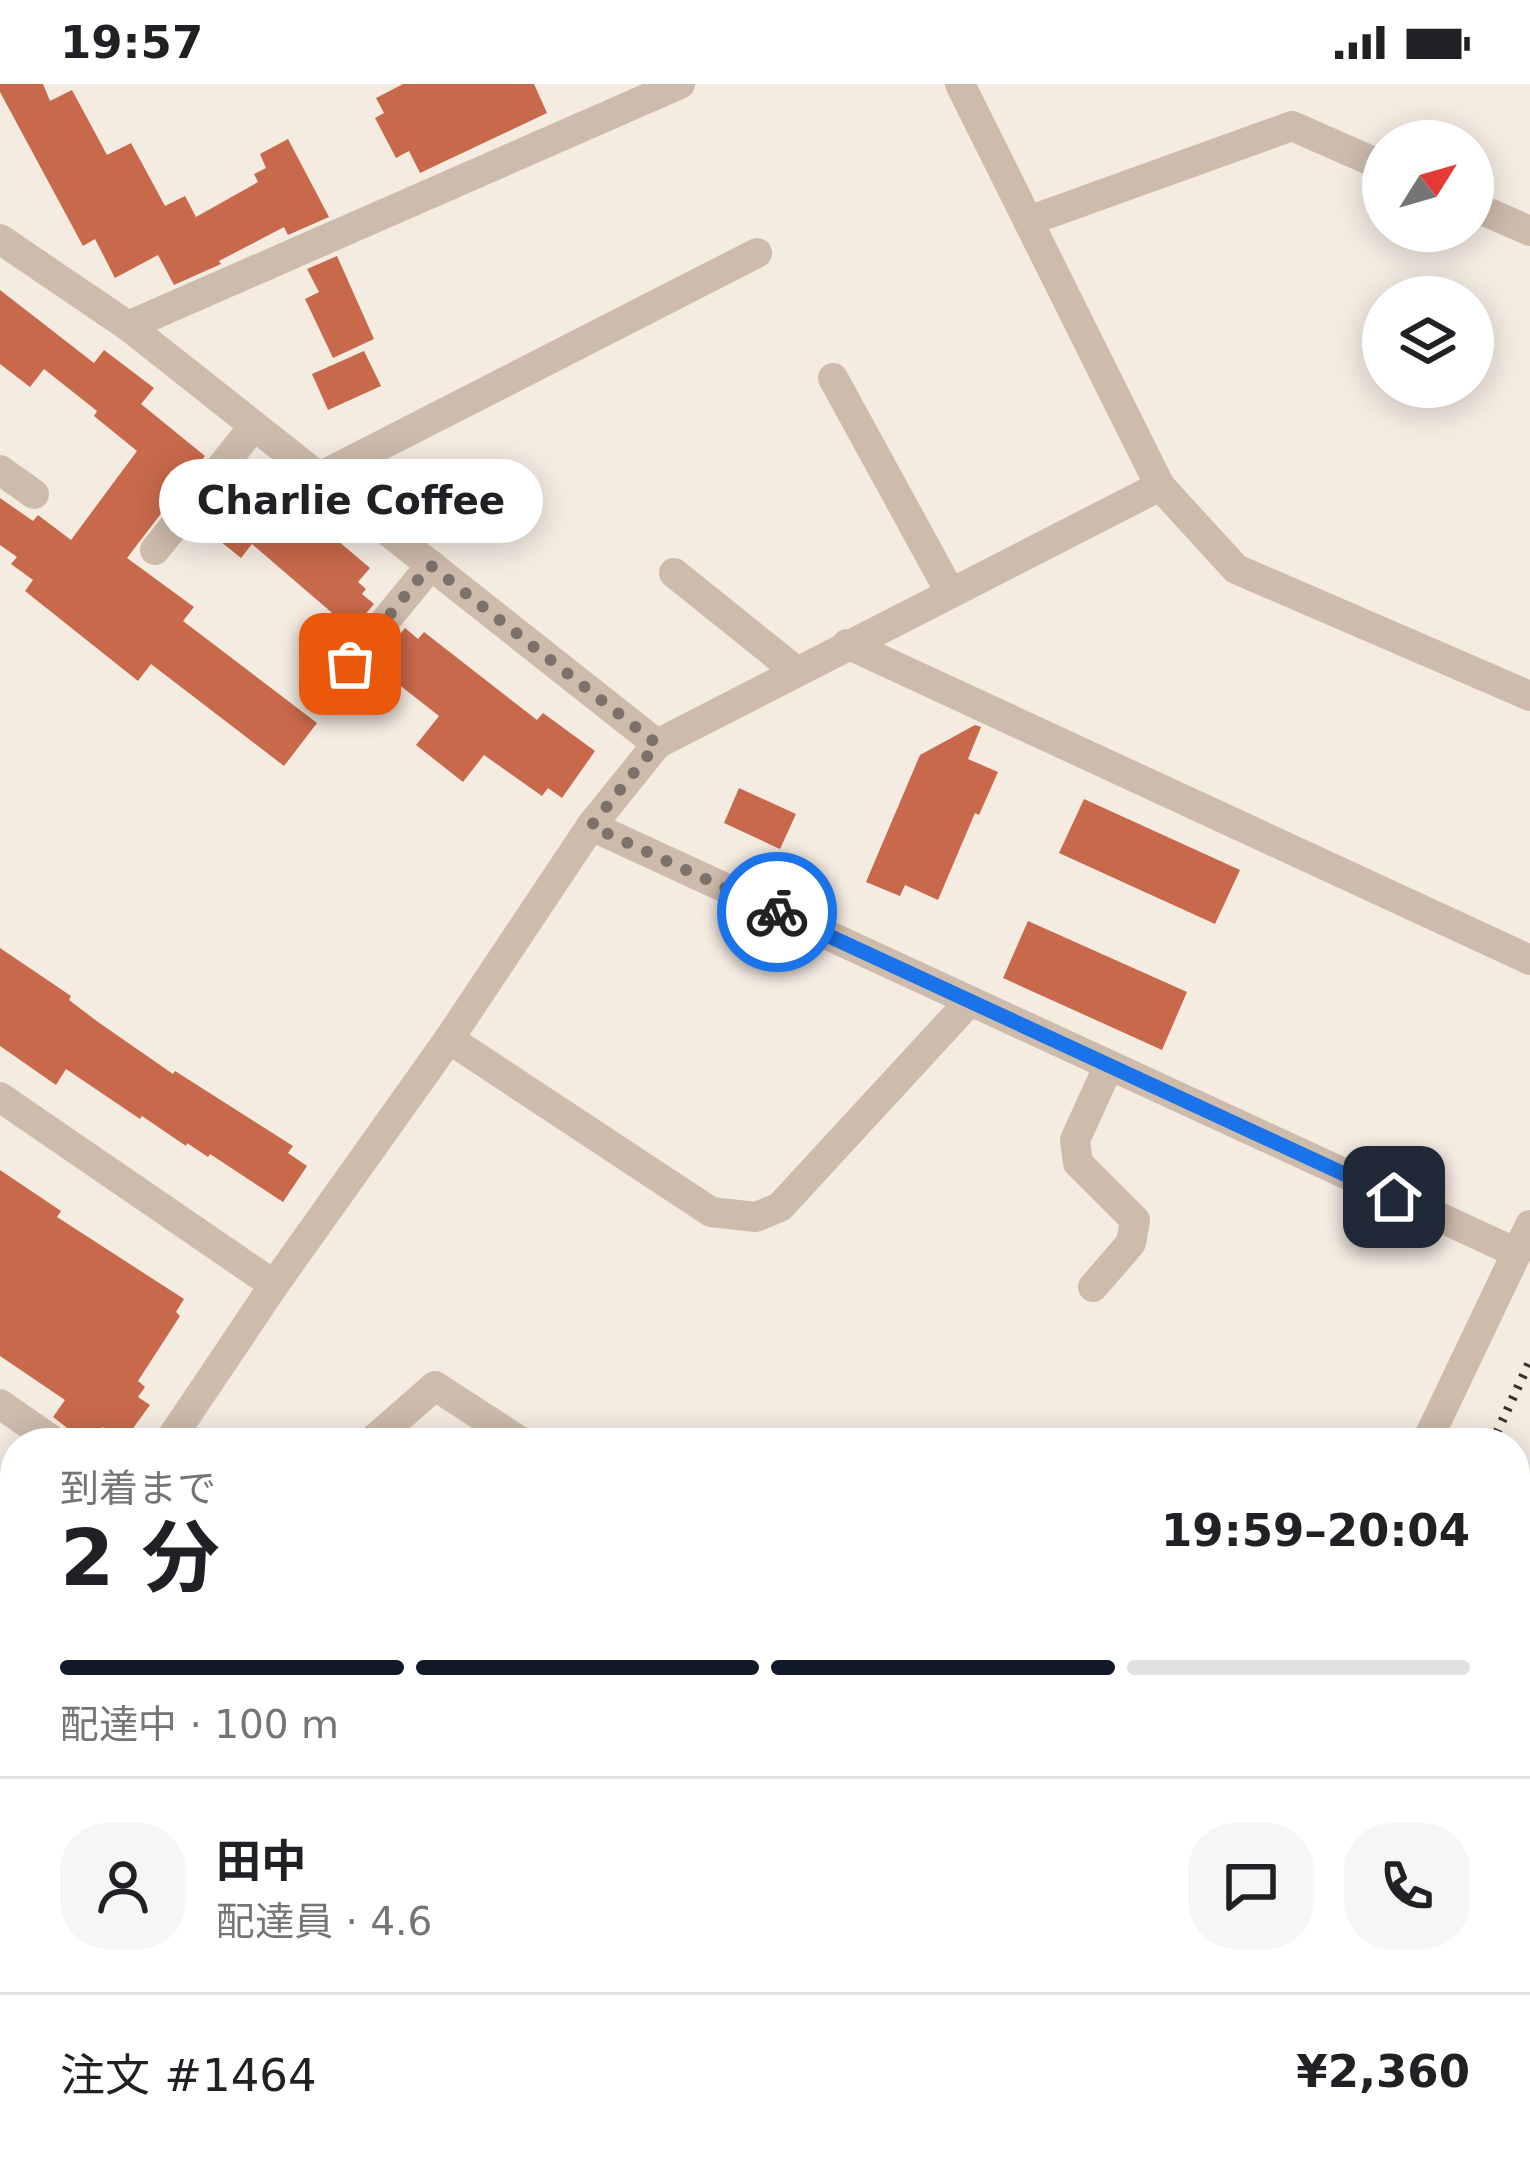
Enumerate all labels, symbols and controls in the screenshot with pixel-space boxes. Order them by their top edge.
text: 19:57 [60,16,203,69]
north arrow [1362,120,1494,252]
map controls [1362,120,1494,408]
button: layers [1362,276,1494,408]
callout: Charlie Coffee [158,460,542,544]
text: Charlie Coffee [197,478,505,523]
pin [299,613,401,715]
icon: bag [317,631,383,697]
courier [717,852,837,972]
icon: bike [744,879,810,945]
pin [1343,1146,1445,1248]
icon: home [1361,1164,1427,1230]
text: 到着まで [60,1466,216,1511]
text: 19:59–20:04 [1161,1504,1470,1557]
text: 2 分 [60,1513,219,1603]
text: 配達中 · 100 m [60,1702,339,1747]
button: person [60,1823,186,1949]
button: chat [1188,1823,1314,1949]
button: phone [1344,1823,1470,1949]
text: 田中 [216,1835,306,1888]
text: 配達員 · 4.6 [216,1899,432,1944]
text: ¥2,360 [1296,2045,1470,2098]
text: 注文 #1464 [60,2049,317,2102]

